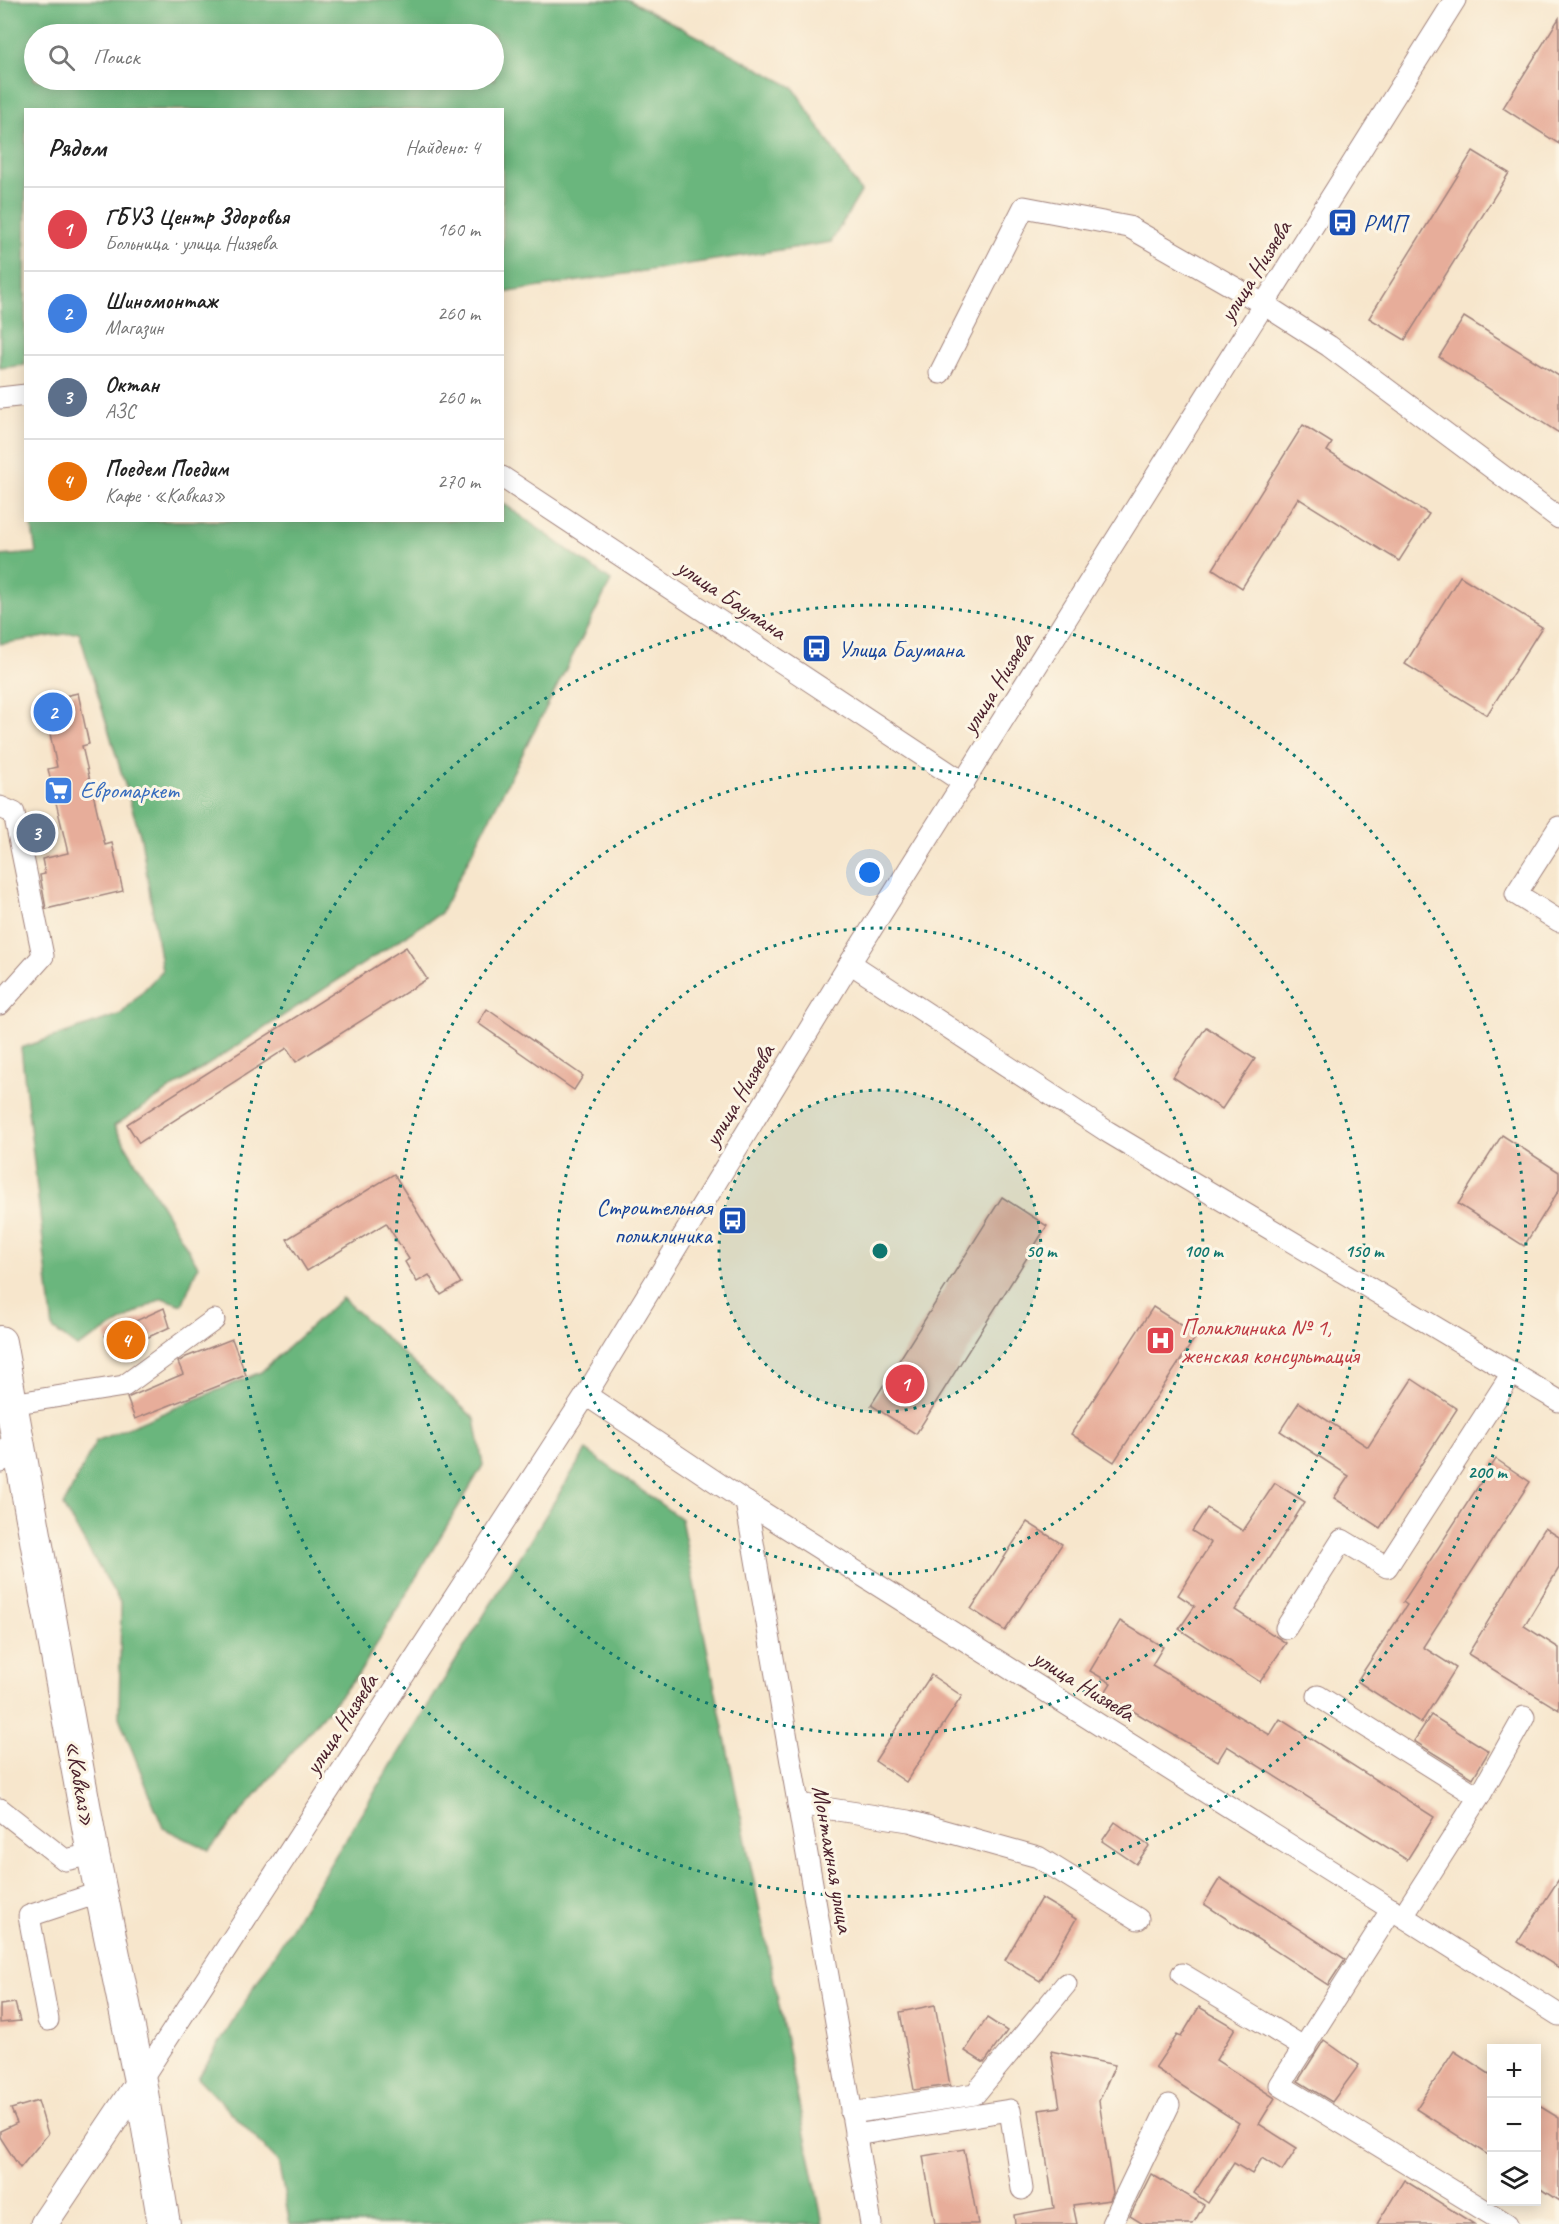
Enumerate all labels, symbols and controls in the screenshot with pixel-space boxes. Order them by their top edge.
search box [24,24,504,90]
icon: search [45,41,78,74]
text: Поиск [93,43,139,71]
text: Рядом [48,131,106,164]
text: Найдено: 4 [405,135,480,160]
text: ГБУЗ Центр Здоровья [105,203,289,231]
bus stop icon: РМП [1326,207,1358,239]
place label: РМП [1363,208,1411,238]
street label: улица Низяева [1211,213,1299,329]
text: 1 [63,217,72,242]
text: 160 m [437,217,480,242]
text: Больница · улица Низяева [105,231,276,256]
text: Шиномонтаж [105,287,218,315]
text: 2 [63,301,72,326]
text: 260 m [437,301,480,326]
text: Магазин [105,315,163,340]
text: Октан [105,371,159,399]
text: 3 [63,385,72,410]
text: 260 m [437,385,480,410]
text: АЗС [105,399,135,424]
text: Поедем Поедим [105,455,228,483]
text: 4 [63,469,72,494]
text: 270 m [437,469,480,494]
text: Кафе · «Кавказ» [105,483,226,508]
street label: улица Баумана [670,550,794,647]
street label: улица Низяева [953,625,1041,741]
bus stop icon: Улица Баумана [801,633,833,665]
place label: Улица Баумана [838,634,966,664]
pin: 2 [34,690,72,734]
supermarket icon: Евромаркет [43,774,75,806]
place label: Евромаркет [80,775,180,805]
pin: 3 [16,810,56,856]
your location [855,858,884,887]
street label: улица Низяева [696,1037,782,1153]
place label: Строительная поликлиника [596,1192,714,1250]
bus stop icon: Строительная поликлиника [717,1205,749,1237]
text: 50 m [1026,1240,1058,1262]
text: 100 m [1184,1240,1224,1262]
text: 150 m [1345,1240,1385,1262]
centre of rings [870,1241,890,1261]
place label: Поликлиника № 1, женская консультация [1181,1312,1360,1370]
pin: 4 [106,1318,146,1362]
hospital icon: Поликлиника № 1, женская консультация [1144,1325,1176,1357]
pin: 1 [886,1362,924,1406]
text: 200 m [1468,1461,1508,1483]
street label: улица Низяева [1026,1641,1142,1729]
street label: улица Низяева [296,1667,385,1782]
street label: «Кавказ» [59,1738,103,1828]
street label: Монтажная улица [805,1783,861,1936]
map controls [1487,2044,1541,2206]
button: + [1487,2044,1541,2098]
button: − [1487,2098,1541,2152]
button: layers [1487,2152,1541,2206]

